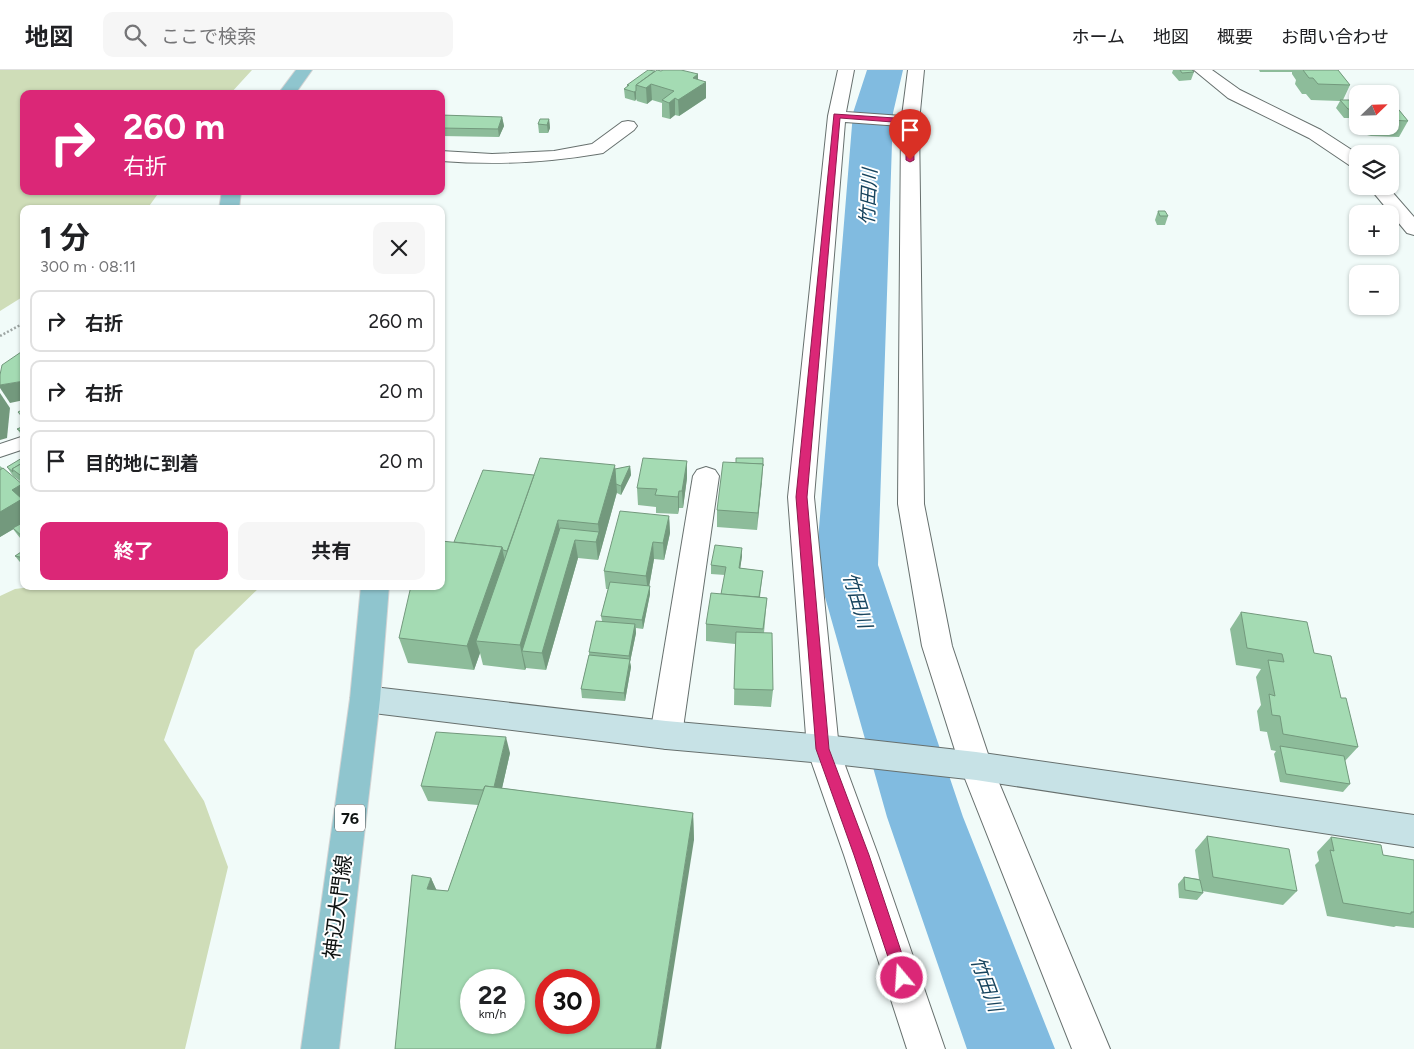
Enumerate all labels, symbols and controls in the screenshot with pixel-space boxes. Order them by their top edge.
search box [103,12,453,57]
icon: search [121,21,149,49]
text: 地図 [25,22,73,51]
text: ここで検索 [161,25,256,48]
text: ホーム [1072,26,1125,48]
text: 地図 [1153,26,1189,48]
text: 概要 [1217,26,1253,48]
text: お問い合わせ [1281,26,1389,48]
north arrow [1349,85,1399,135]
map controls [1349,85,1399,315]
text: 260 m [123,106,225,148]
pin [889,109,931,160]
icon: right [40,110,105,175]
icon: arrive [896,116,924,144]
button: layers [1349,145,1399,195]
text: 右折 [123,153,167,180]
water label: 竹田川 [856,166,882,226]
button: + [1349,205,1399,255]
text: 1 分 [40,219,90,256]
button: close [373,222,425,274]
text: 300 m · 08:11 [40,257,136,276]
button: − [1349,265,1399,315]
icon: right [42,307,70,335]
text: 260 m [369,310,423,333]
text: 右折 [85,312,123,335]
icon: right [42,377,70,405]
text: 20 m [379,380,423,403]
text: 右折 [85,382,123,405]
icon: arrive [42,447,70,475]
text: 20 m [379,450,423,473]
text: 目的地に到着 [85,452,199,475]
button: 終了 [40,522,228,580]
button: 共有 [238,522,425,580]
water label: 竹田川 [838,570,877,633]
road number: 76 [335,804,365,831]
street label: 神辺大門線 [319,853,356,961]
position arrow [875,951,927,1003]
water label: 竹田川 [966,953,1008,1017]
speed limit sign: 30 [535,969,600,1034]
text: 22 [478,980,507,1010]
text: km/h [479,1007,506,1021]

